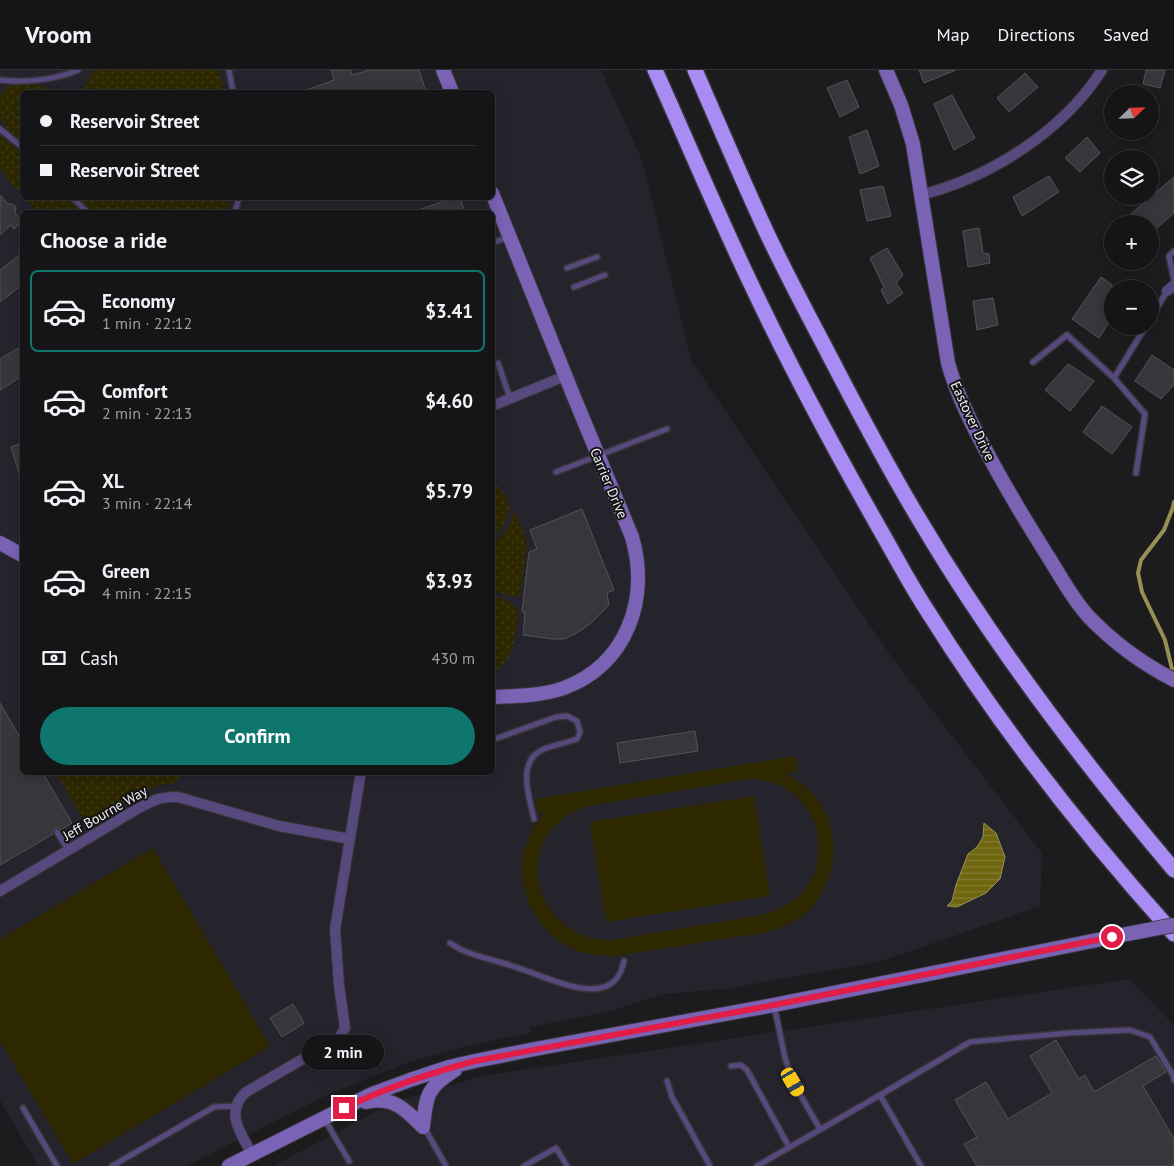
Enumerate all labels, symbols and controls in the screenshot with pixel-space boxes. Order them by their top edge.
text: Vroom [25,19,92,50]
text: Map [937,23,969,46]
text: Directions [997,23,1075,46]
text: Saved [1103,23,1149,46]
north arrow [1104,85,1159,140]
map controls [1104,85,1159,335]
text: Reservoir Street [70,109,199,133]
button: layers [1104,150,1159,205]
text: Reservoir Street [70,158,199,182]
button: + [1104,215,1159,270]
text: Choose a ride [40,226,167,254]
button: − [1104,280,1159,335]
icon: car [42,289,87,334]
text: Economy [102,289,175,313]
text: $3.41 [425,299,473,323]
text: 1 min · 22:12 [102,313,192,333]
street label: Eastover Drive [947,378,999,464]
icon: car [42,379,87,424]
text: Comfort [102,379,168,403]
text: $4.60 [425,389,473,413]
text: 2 min · 22:13 [102,403,192,423]
street label: Carrier Drive [586,445,632,521]
icon: car [42,469,87,514]
text: XL [102,469,124,493]
text: $5.79 [425,479,473,503]
text: 3 min · 22:14 [102,493,192,513]
icon: car [42,559,87,604]
text: Green [102,559,150,583]
text: $3.93 [425,569,473,593]
text: 4 min · 22:15 [102,583,192,603]
icon: cash [40,644,68,672]
text: Cash [80,646,118,670]
text: 430 m [432,648,475,668]
button: Confirm [40,707,475,765]
street label: Jeff Bourne Way [59,781,151,845]
route start [1101,926,1123,948]
callout: 2 min [303,1036,385,1070]
text: 2 min [323,1042,363,1062]
car [779,1065,806,1099]
route end [333,1097,355,1119]

